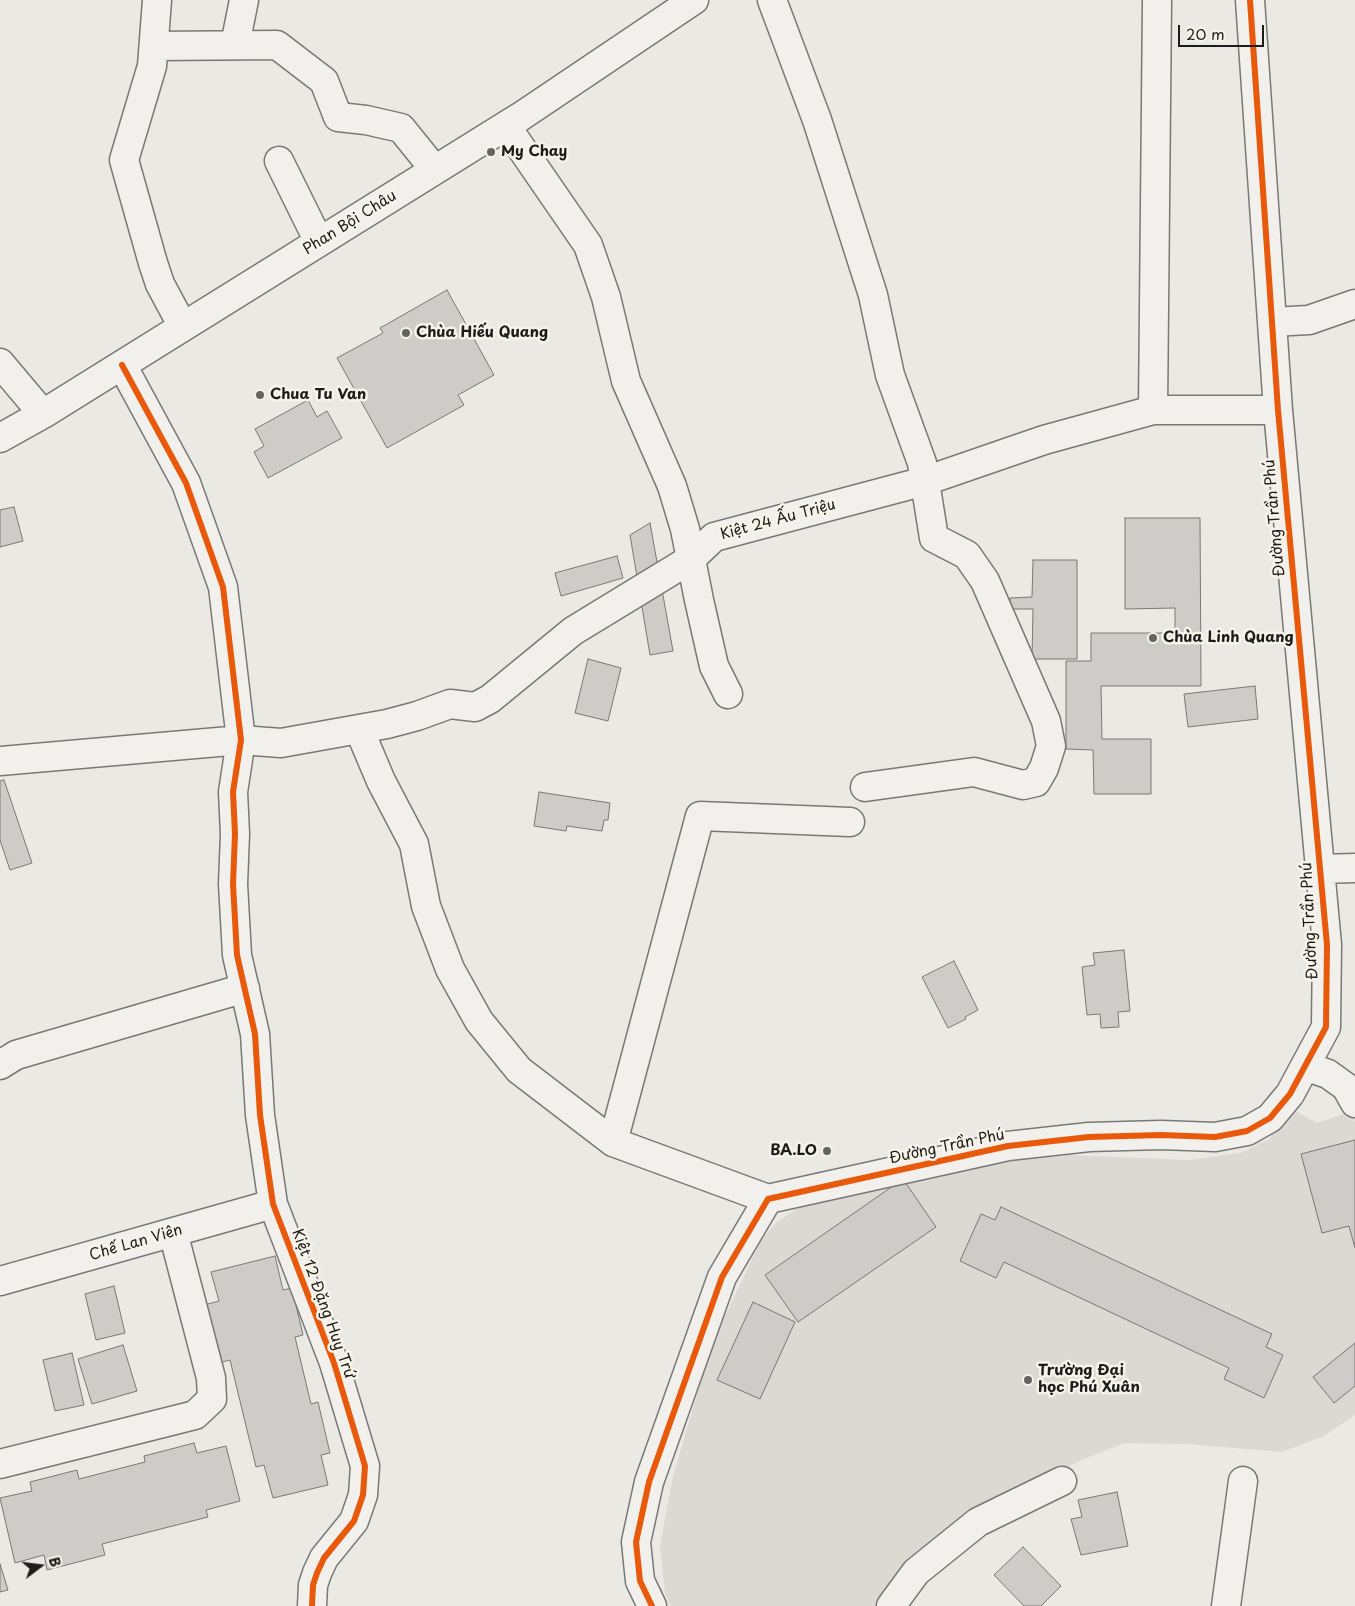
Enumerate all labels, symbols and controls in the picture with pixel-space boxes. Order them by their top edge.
scale bar [1180,15,1266,47]
text: 20 m [1186,22,1225,45]
place label: My Chay [501,143,567,161]
marker: My Chay [485,146,497,158]
street label: Phan Bội Châu [300,187,400,259]
place label: Chùa Hiếu Quang [416,324,548,342]
marker: Chùa Hiếu Quang [400,327,412,339]
place label: Chua Tu Van [270,386,366,404]
marker: Chua Tu Van [254,389,266,401]
street label: Đường Trần Phú [1261,459,1289,577]
street label: Kiệt 24 Ấu Triệu [718,496,838,544]
place label: Chùa Linh Quang [1163,629,1294,647]
marker: Chùa Linh Quang [1147,632,1159,644]
street label: Đường Trần Phú [1298,862,1322,980]
street label: Đường Trần Phú [888,1126,1006,1168]
place label: BA.LO [770,1142,817,1160]
marker: BA.LO [821,1145,833,1157]
street label: Chế Lan Viên [87,1221,185,1265]
street label: Kiệt 12 Đặng Huy Trứ [288,1227,358,1381]
place label: Trường Đại học Phú Xuân [1038,1362,1140,1397]
marker: Trường Đại học Phú Xuân [1022,1374,1034,1386]
north arrow [15,1541,65,1591]
text: B [44,1555,66,1569]

